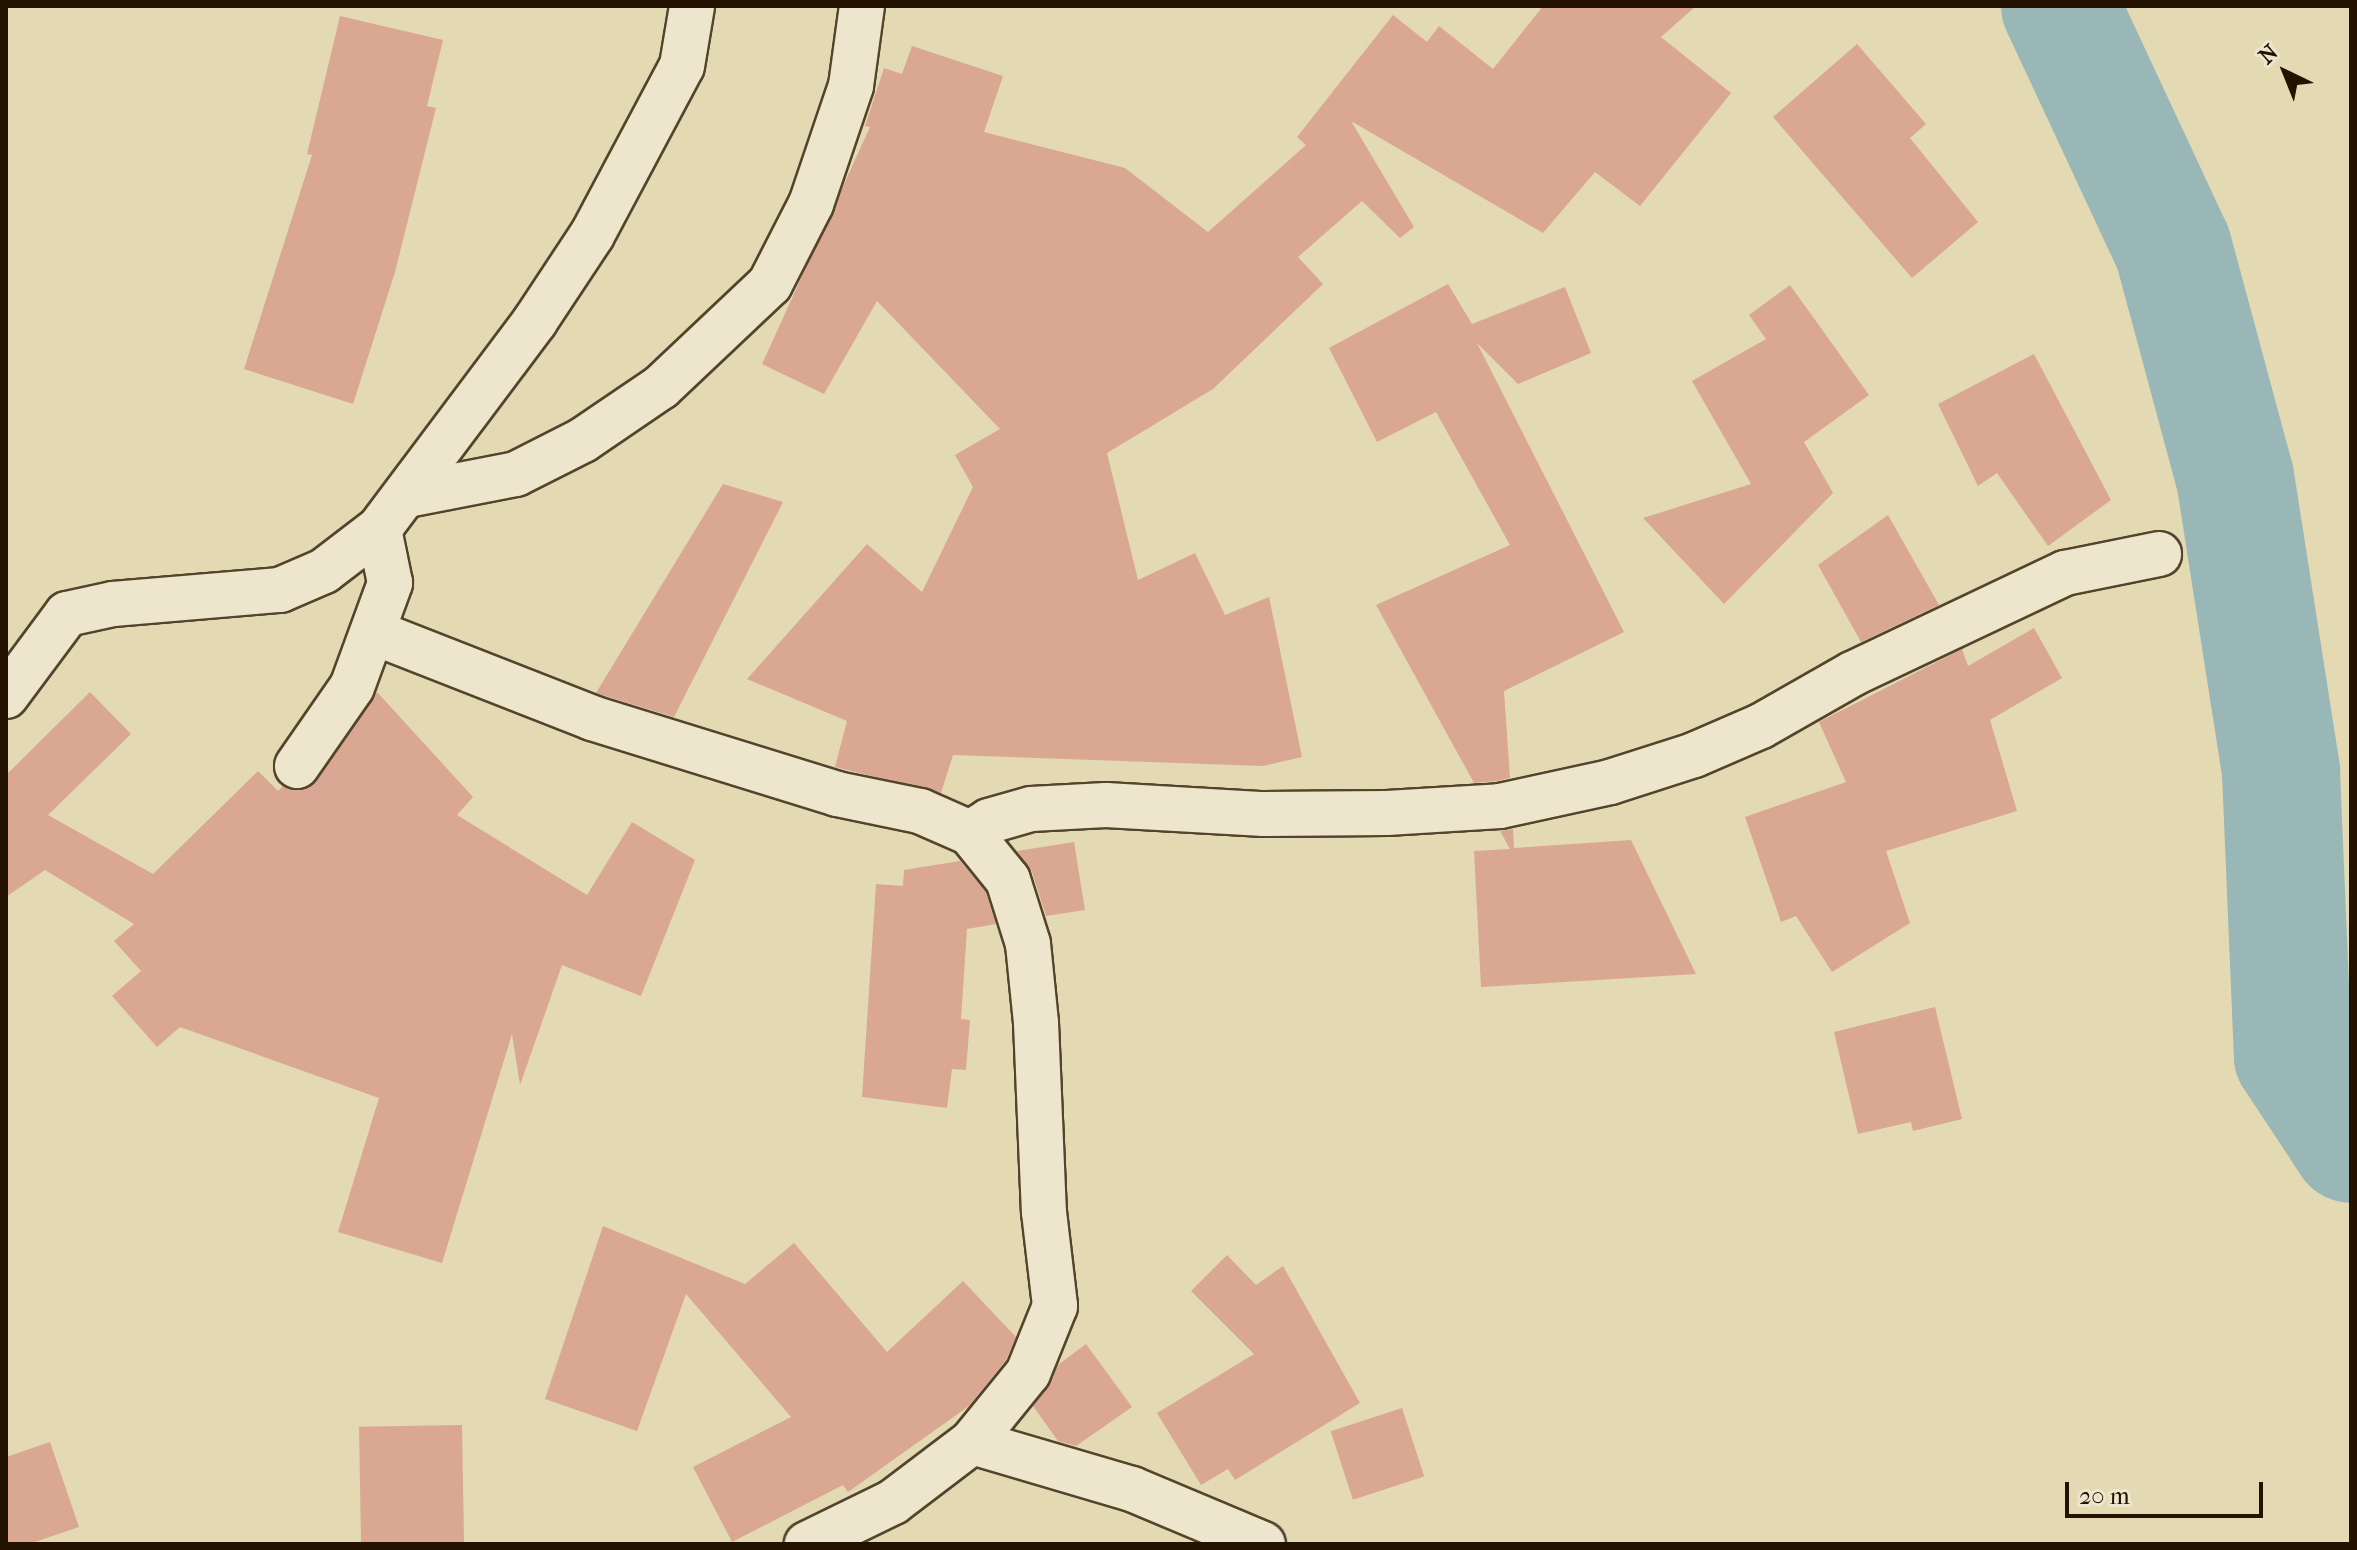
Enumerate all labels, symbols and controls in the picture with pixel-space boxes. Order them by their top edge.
north arrow [2245,32,2325,112]
text: N [2254,39,2284,70]
scale bar [2069,1466,2267,1516]
text: 20 m [2079,1482,2130,1510]

